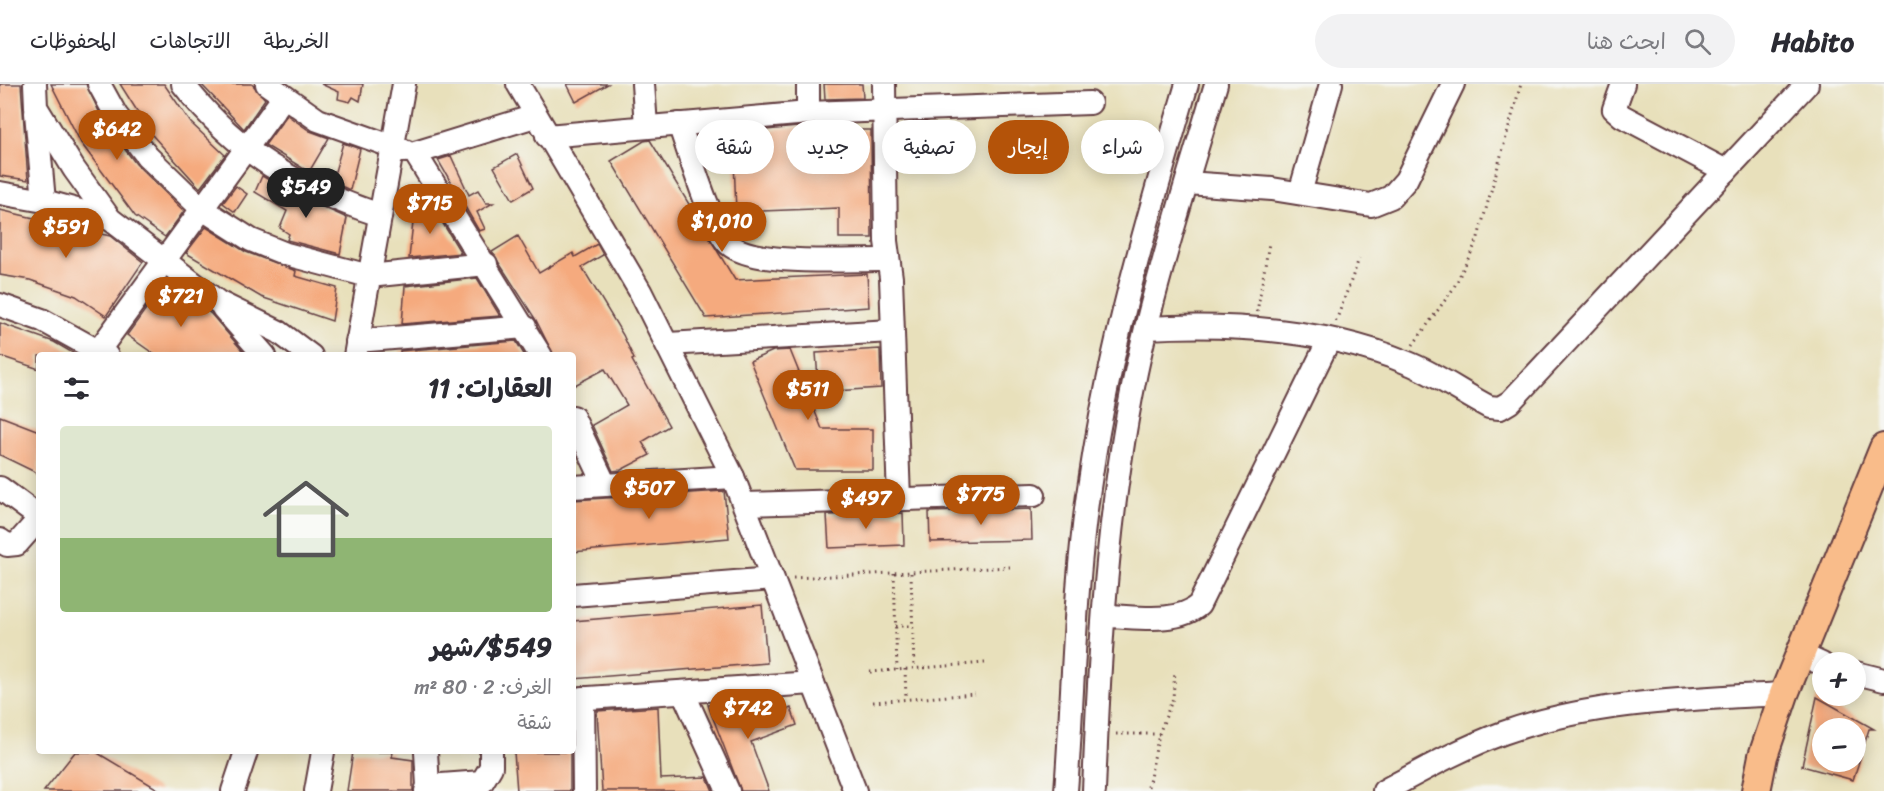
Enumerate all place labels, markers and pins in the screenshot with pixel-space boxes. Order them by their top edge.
pin: $642 [81,110,153,161]
pin: $549 [270,168,342,219]
pin: $715 [394,184,466,235]
pin: $1,010 [673,202,771,253]
pin: $591 [30,208,102,259]
pin: $721 [145,277,217,328]
pin: $511 [772,370,844,421]
pin: $507 [613,469,685,520]
pin: $775 [945,475,1017,526]
pin: $497 [830,479,902,530]
pin: $742 [712,689,784,740]

